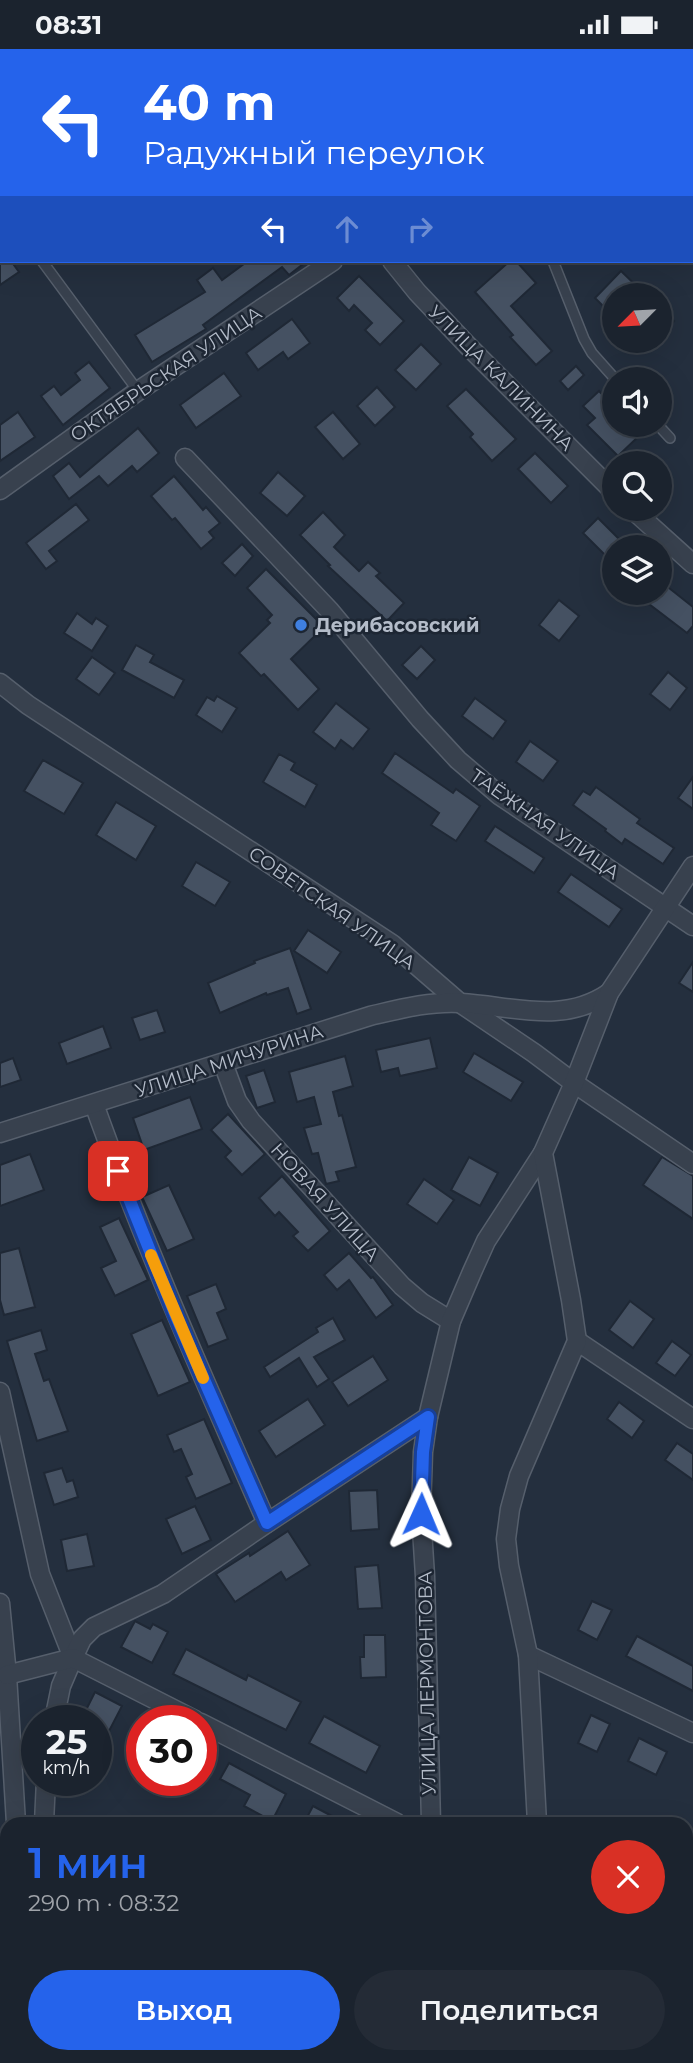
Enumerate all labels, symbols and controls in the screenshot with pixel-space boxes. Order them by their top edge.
text: 08:31 [35,9,102,41]
text: 40 m [143,73,275,132]
icon: left [28,77,119,168]
text: Радужный переулок [143,133,485,172]
icon: left [255,210,293,248]
icon: ahead [328,210,366,248]
icon: right [401,210,439,248]
north arrow [602,283,672,353]
map controls [602,283,672,605]
street label: УЛИЦА КАЛИНИНА [423,300,579,456]
street label: ОКТЯБРЬСКАЯ УЛИЦА [66,301,266,447]
button: sound [602,367,672,437]
button: search [602,451,672,521]
button: layers [602,535,672,605]
place label: Дерибасовский [315,614,479,637]
marker: Дерибасовский [293,617,309,633]
street label: ТАЁЖНАЯ УЛИЦА [466,764,624,884]
street label: СОВЕТСКАЯ УЛИЦА [244,842,420,974]
street label: УЛИЦА МИЧУРИНА [132,1020,326,1102]
street label: НОВАЯ УЛИЦА [266,1138,384,1266]
pin [88,1141,148,1201]
icon: arrive [99,1152,137,1190]
position arrow [384,1477,458,1551]
street label: УЛИЦА ЛЕРМОНТОВА [414,1571,440,1795]
speed limit sign: 30 [126,1705,217,1796]
text: 25 [46,1720,87,1763]
text: km/h [42,1757,91,1779]
text: 1 мин [28,1837,148,1889]
button: close [591,1840,665,1914]
text: 290 m · 08:32 [28,1889,179,1917]
button: Выход [28,1970,340,2050]
button: Поделиться [354,1970,665,2050]

